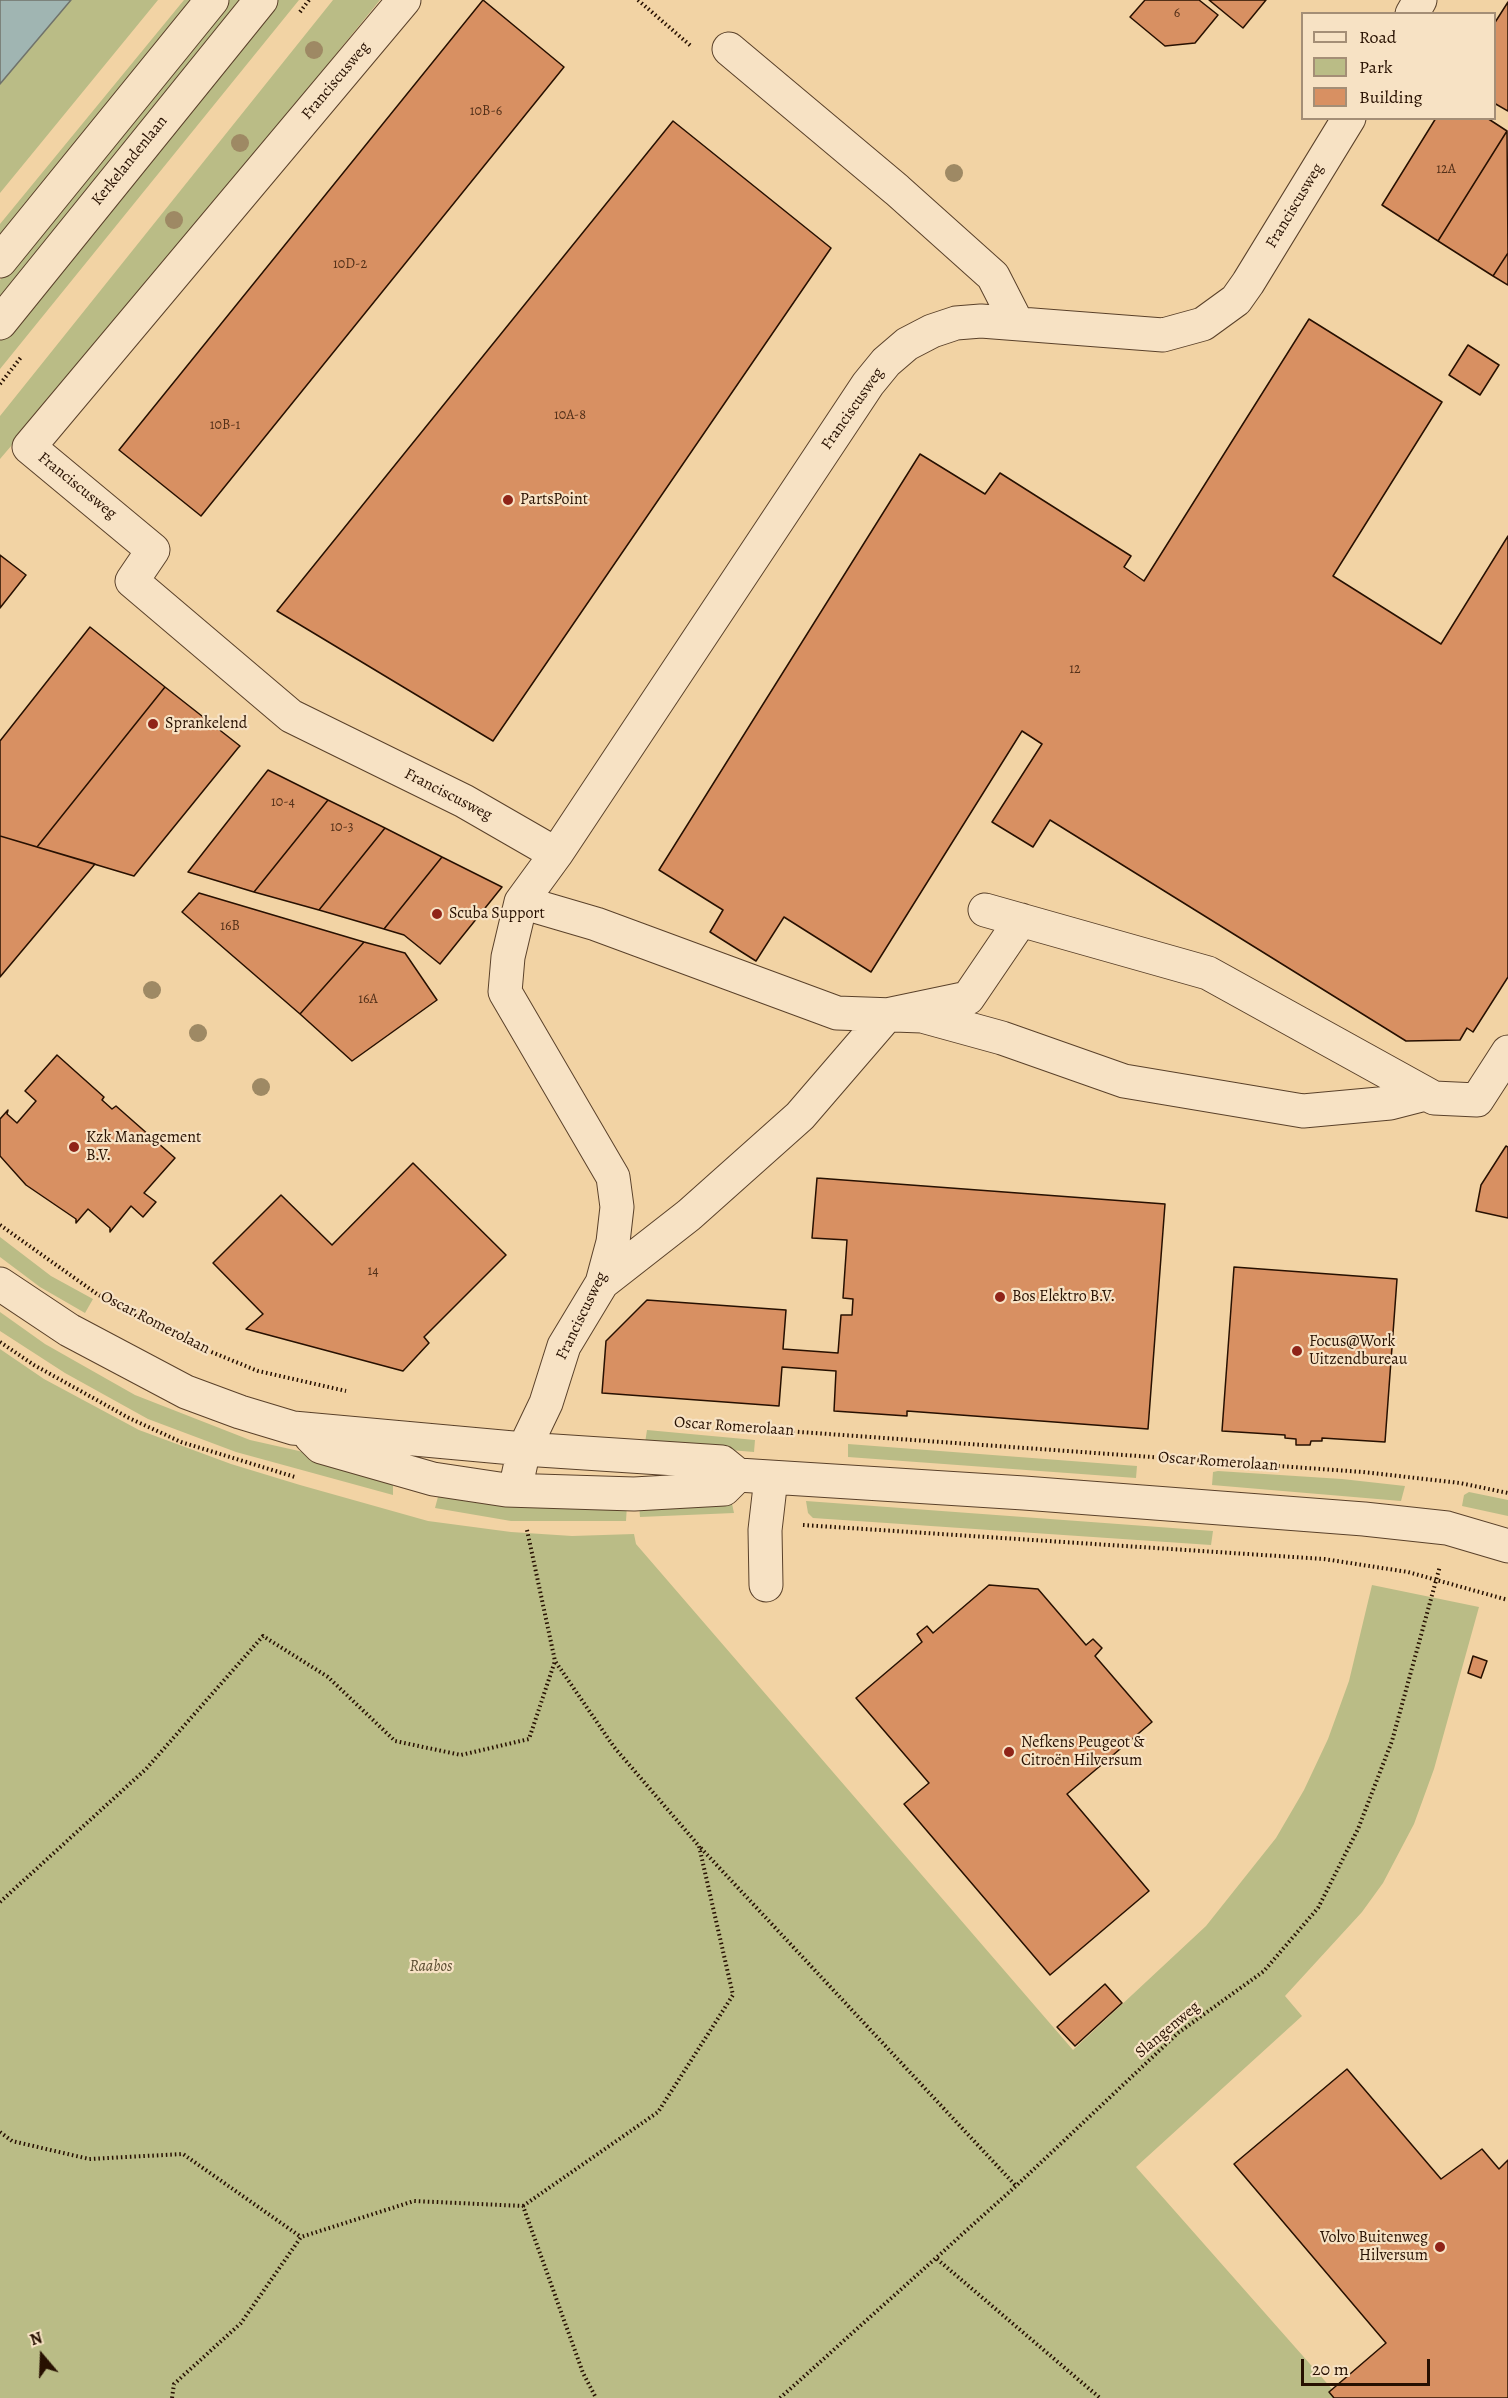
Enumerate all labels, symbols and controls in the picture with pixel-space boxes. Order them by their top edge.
house number: 6 [1174,6,1180,22]
legend [1301,12,1496,120]
text: Road [1359,25,1396,49]
street label: Franciscusweg [298,38,374,124]
text: Park [1359,55,1393,79]
text: Building [1359,85,1423,109]
house number: 10B-6 [470,104,502,120]
street label: Kerkelandenlaan [88,112,172,210]
street label: Franciscusweg [1262,160,1328,252]
house number: 12A [1436,162,1456,178]
house number: 10D-2 [333,257,367,273]
street label: Franciscusweg [818,364,888,454]
house number: 10A-8 [554,408,586,424]
house number: 10B-1 [210,418,240,434]
street label: Franciscusweg [34,448,120,524]
place label: PartsPoint [520,490,588,510]
marker: PartsPoint [501,493,515,507]
house number: 12 [1069,662,1081,678]
place label: Sprankelend [165,714,247,734]
marker: Sprankelend [146,717,160,731]
street label: Franciscusweg [401,765,495,825]
house number: 10-4 [271,795,295,811]
house number: 10-3 [330,820,354,836]
place label: Scuba Support [449,904,545,924]
marker: Scuba Support [430,907,444,921]
house number: 16B [220,919,240,935]
house number: 16A [358,992,378,1008]
place label: Kzk Management B.V. [86,1128,201,1166]
marker: Kzk Management B.V. [67,1140,81,1154]
house number: 14 [367,1264,379,1280]
street label: Franciscusweg [552,1269,612,1363]
street label: Oscar Romerolaan [97,1287,213,1359]
place label: Bos Elektro B.V. [1012,1287,1115,1307]
marker: Bos Elektro B.V. [993,1290,1007,1304]
place label: Focus@Work Uitzendbureau [1309,1332,1407,1370]
marker: Focus@Work Uitzendbureau [1290,1344,1304,1358]
street label: Oscar Romerolaan [673,1413,795,1441]
street label: Oscar Romerolaan [1157,1448,1279,1476]
place label: Nefkens Peugeot & Citroën Hilversum [1021,1733,1145,1771]
marker: Nefkens Peugeot & Citroën Hilversum [1002,1745,1016,1759]
park label: Raabos [410,1957,452,1977]
street label: Slangenweg [1132,1998,1204,2062]
place label: Volvo Buitenweg Hilversum [1320,2228,1428,2266]
marker: Volvo Buitenweg Hilversum [1433,2240,1447,2254]
north arrow [12,2326,72,2386]
text: N [27,2327,45,2351]
scale bar [1304,2347,1433,2385]
text: 20 m [1312,2357,1349,2381]

